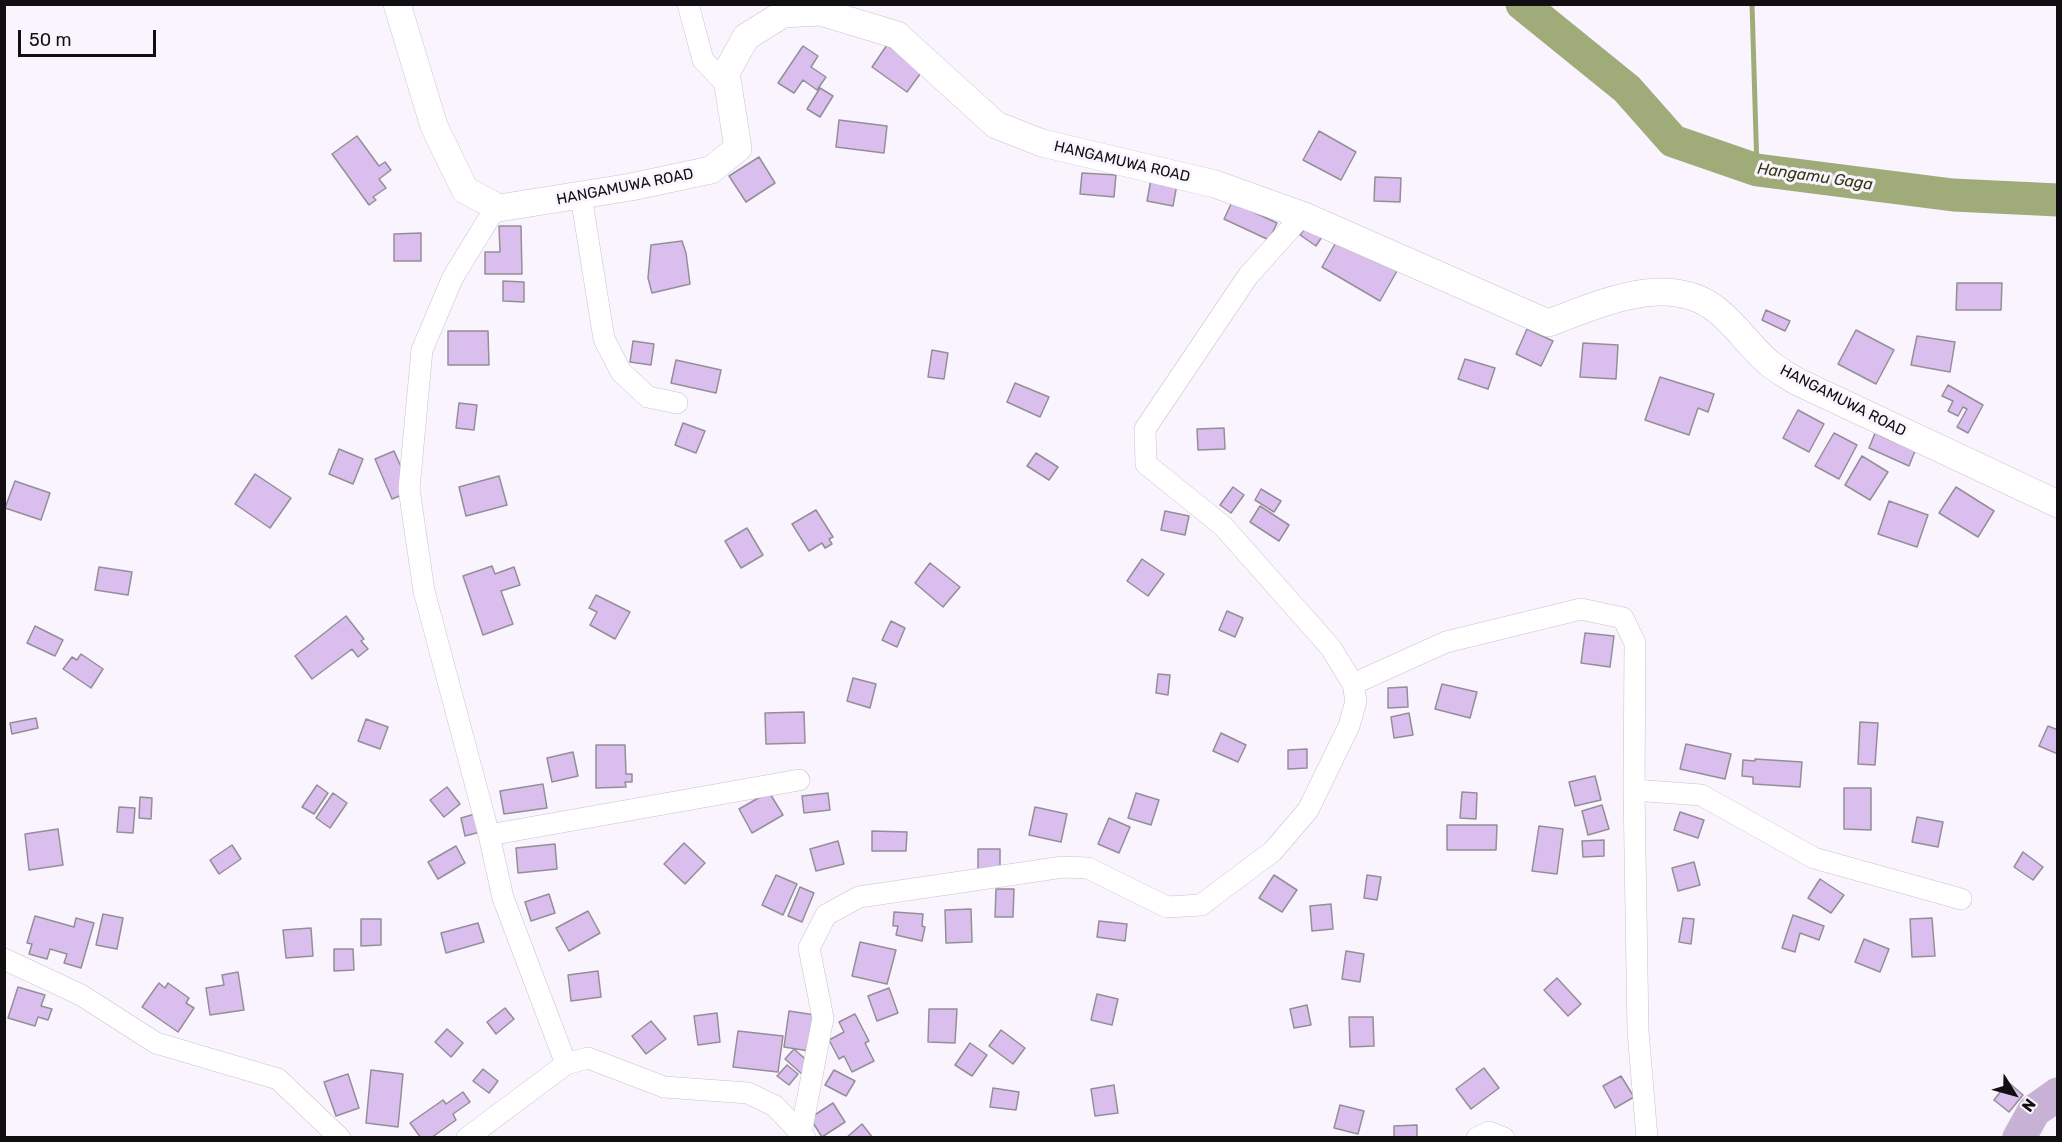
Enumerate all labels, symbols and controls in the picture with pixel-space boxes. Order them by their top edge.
scale bar [21,18,159,56]
text: 50 m [29,29,72,51]
street label: HANGAMUWA ROAD [1052,138,1192,186]
water label: Hangamu Gaga [1756,159,1874,195]
street label: HANGAMUWA ROAD [555,165,695,209]
street label: HANGAMUWA ROAD [1777,361,1909,441]
north arrow [1984,1064,2044,1124]
text: N [2018,1095,2040,1115]

